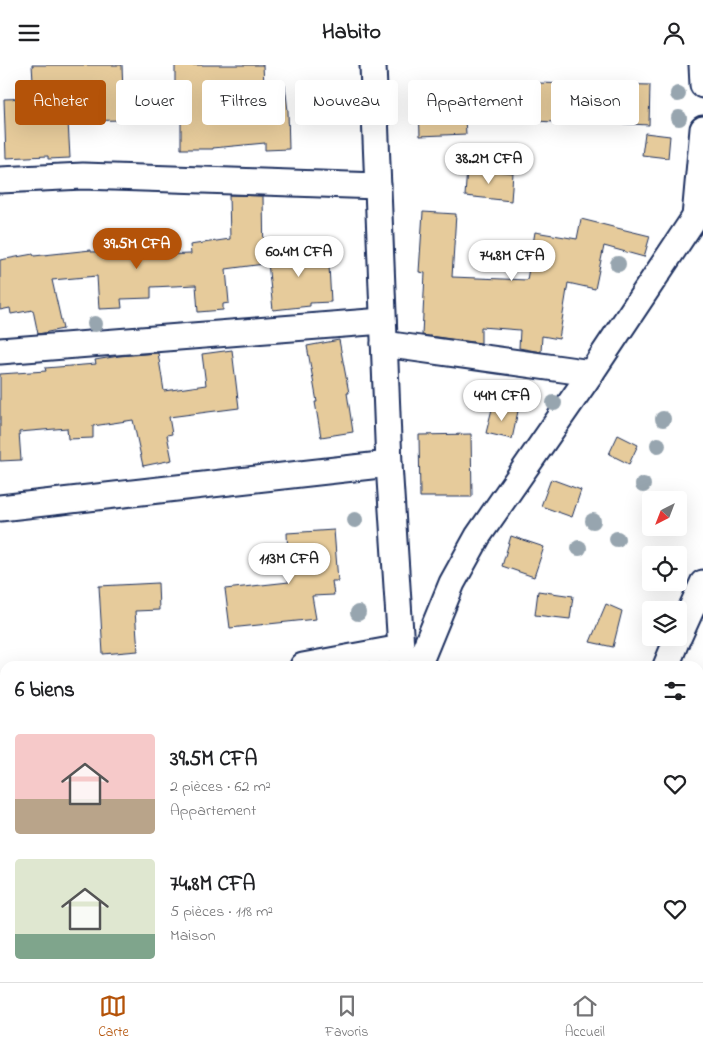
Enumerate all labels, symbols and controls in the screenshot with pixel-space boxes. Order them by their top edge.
text: Habito [322,17,381,49]
icon: menu [15,19,43,47]
icon: person [660,19,688,47]
chip: Acheter [15,80,106,125]
chip: Louer [116,80,192,125]
chip: Filtres [202,80,285,125]
chip: Nouveau [295,80,398,125]
chip: Appartement [408,80,541,125]
chip: Maison [551,80,639,125]
pin: 38.2M CFA [432,143,546,185]
text: 38.2M CFA [456,147,522,171]
pin: 39.5M CFA [80,227,194,270]
text: 39.5M CFA [104,232,170,256]
pin: 60.4M CFA [242,235,356,278]
pin: 74.8M CFA [455,239,569,282]
text: 60.4M CFA [266,240,332,264]
text: 74.8M CFA [479,244,545,268]
pin: 44M CFA [456,379,548,422]
text: 44M CFA [474,384,530,408]
north arrow [642,491,688,536]
map controls [642,491,687,646]
pin: 113M CFA [237,543,341,585]
button: locate [642,546,687,591]
text: 113M CFA [259,547,319,571]
button: layers [642,601,687,646]
text: 6 biens [15,676,75,706]
icon: filters [661,677,689,705]
text: 39.5M CFA [170,745,257,775]
icon: home [55,754,115,814]
icon: heart [661,770,689,798]
text: 2 pièces · 62 m² [170,775,271,799]
text: Appartement [170,799,256,823]
text: 74.8M CFA [170,870,256,900]
icon: home [55,879,115,939]
icon: heart [661,895,689,923]
text: 5 pièces · 118 m² [170,900,273,924]
text: Maison [170,924,216,948]
tab: Carte [98,992,129,1043]
tab: Favoris [325,992,368,1043]
tab: Accueil [565,992,605,1043]

